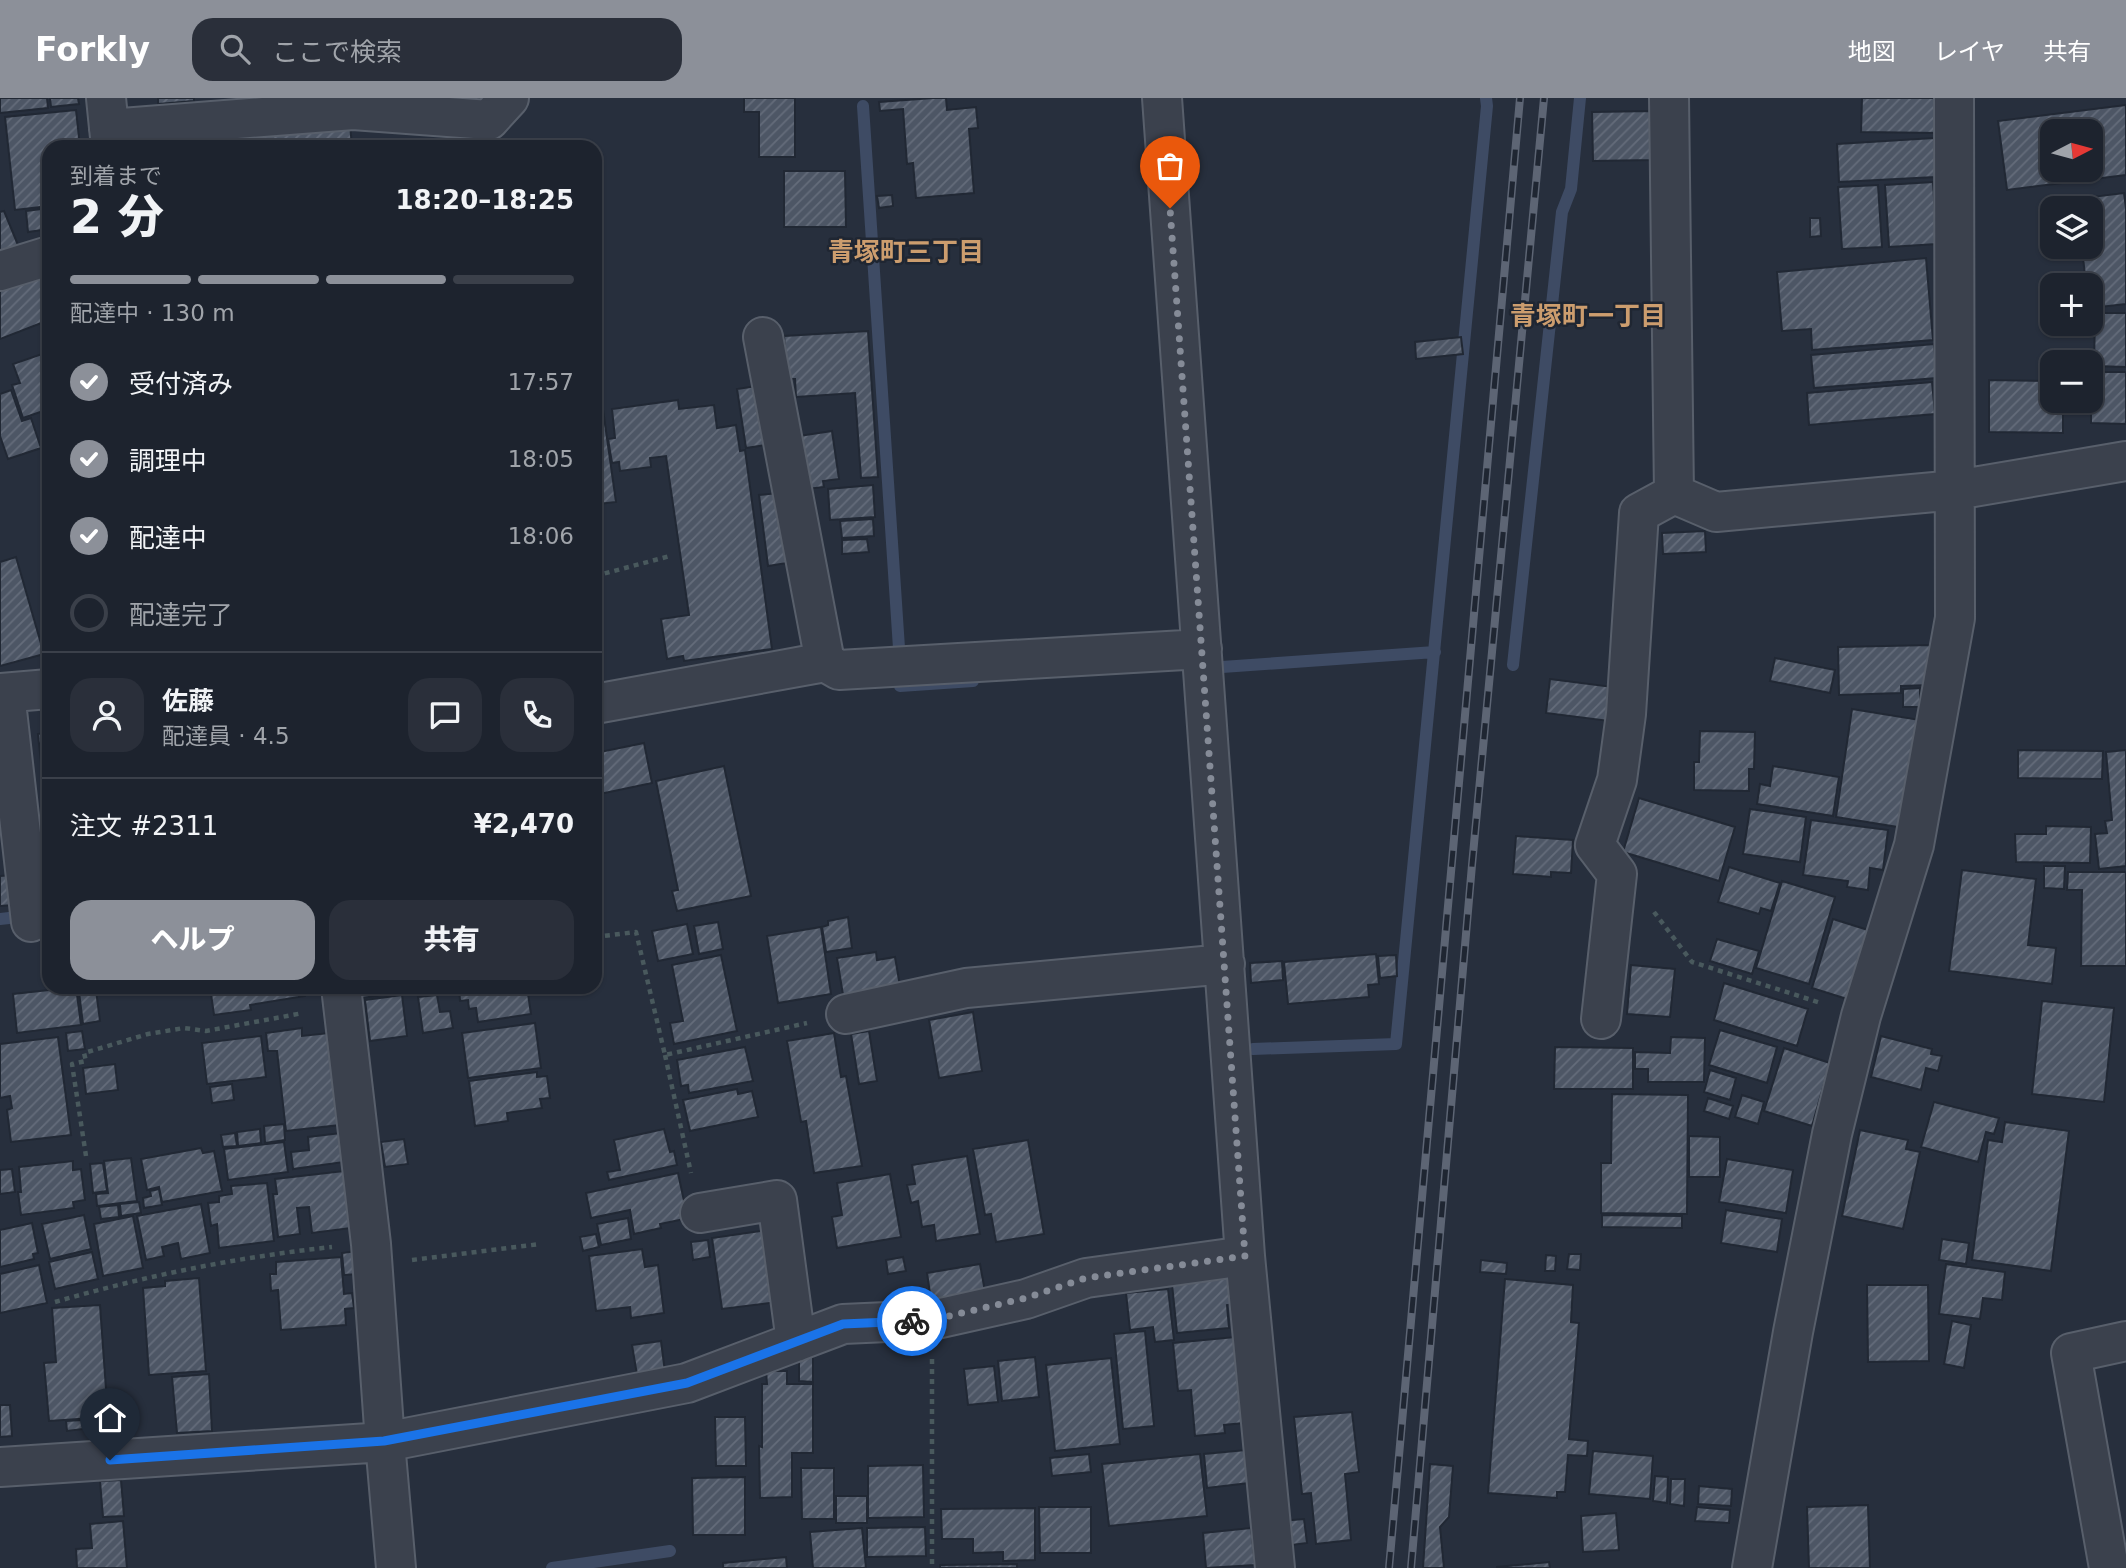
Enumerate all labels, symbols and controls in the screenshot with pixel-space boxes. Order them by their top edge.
search box [192,18,682,81]
text: Forkly [35,30,150,69]
icon: search [216,30,254,68]
text: ここで検索 [272,37,402,67]
text: 地図 [1848,38,1896,66]
text: レイヤ [1934,38,2005,66]
text: 共有 [2043,38,2091,66]
north arrow [2040,119,2104,182]
map controls [2040,119,2103,413]
pin [1140,136,1200,208]
icon: bag [1151,147,1189,185]
text: 到着まで [70,163,162,189]
text: 18:20–18:25 [395,185,574,215]
text: 2 分 [70,190,164,244]
button: layers [2040,196,2103,259]
district label: 青塚町三丁目 [828,237,984,267]
button: + [2040,273,2103,336]
text: 配達中 · 130 m [70,300,235,326]
district label: 青塚町一丁目 [1510,301,1666,331]
button: − [2040,350,2103,413]
icon: check [70,363,108,401]
text: 受付済み [129,369,233,399]
text: 17:57 [508,369,574,395]
icon: check [70,440,108,478]
text: 調理中 [129,446,207,476]
text: 18:05 [508,446,574,472]
icon: check [70,517,108,555]
text: 配達中 [129,523,207,553]
text: 18:06 [508,523,574,549]
text: 配達完了 [129,600,233,630]
button: person [70,678,144,752]
button: chat [408,678,482,752]
button: phone [500,678,574,752]
text: 佐藤 [162,686,214,716]
text: 配達員 · 4.5 [162,723,290,749]
text: ¥2,470 [474,809,574,839]
text: 注文 #2311 [70,811,218,841]
button: ヘルプ [70,900,315,980]
button: 共有 [329,900,574,980]
courier [877,1286,947,1356]
icon: bike [893,1302,931,1340]
pin [80,1388,140,1460]
icon: home [91,1399,129,1437]

